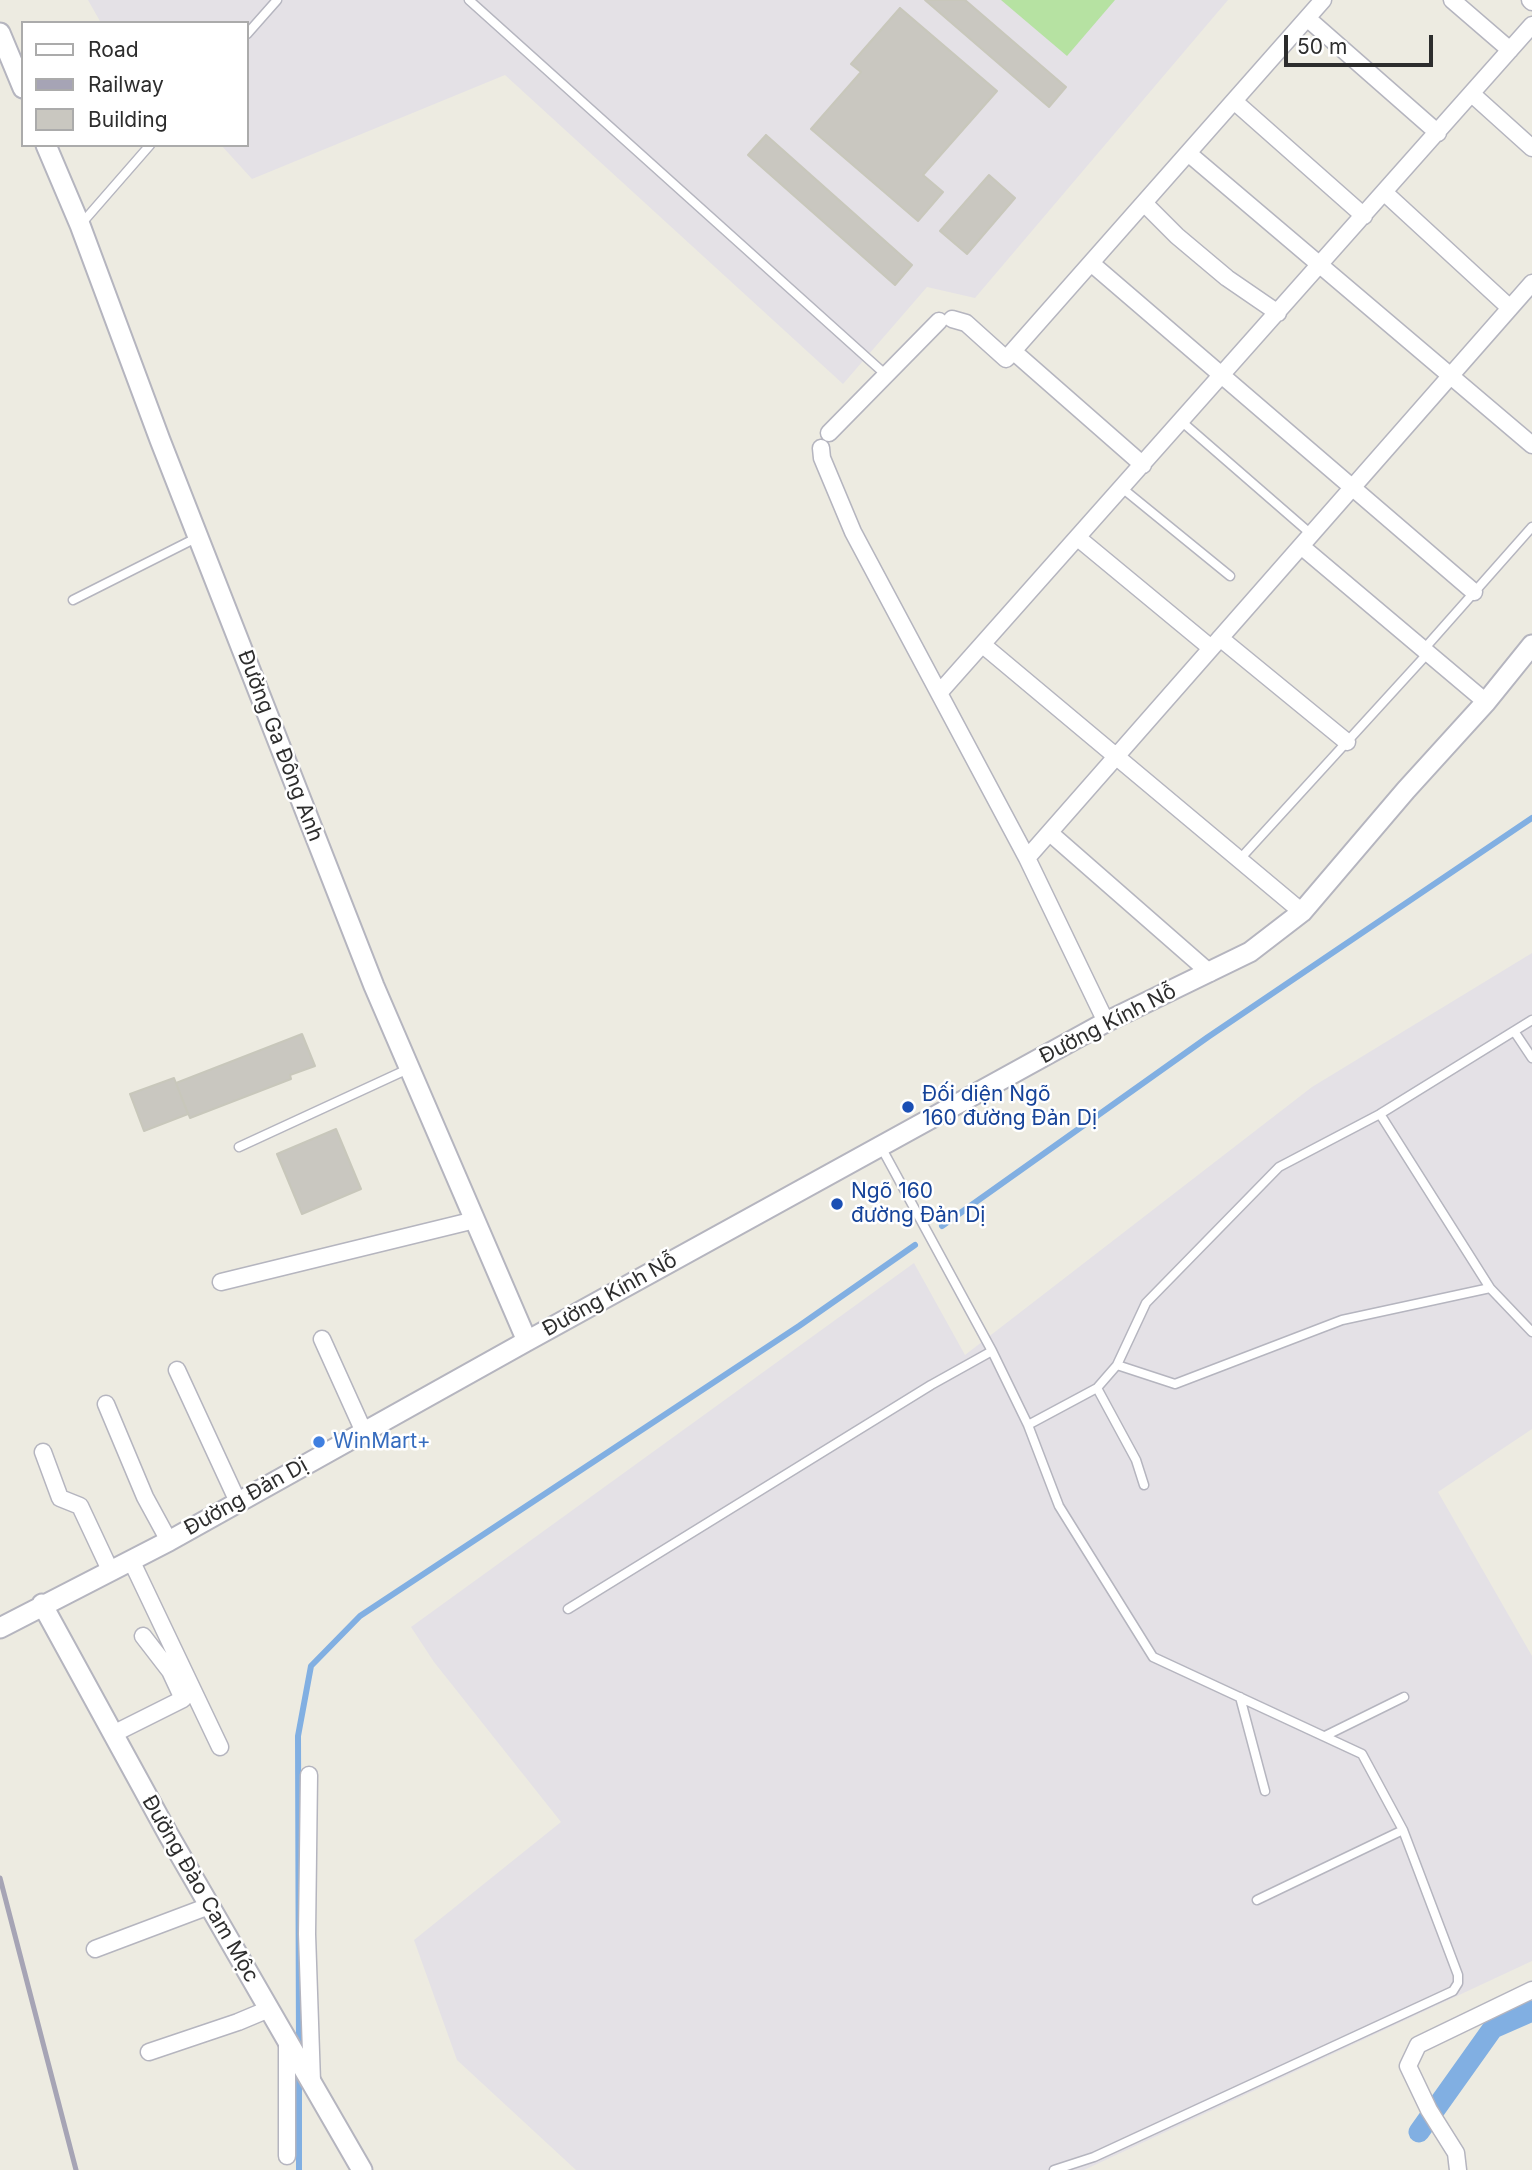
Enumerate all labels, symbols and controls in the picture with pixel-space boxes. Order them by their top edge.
legend [21,21,248,147]
scale bar [1287,21,1436,65]
text: 50 m [1297,34,1347,59]
text: Road [88,37,139,62]
text: Railway [88,72,164,97]
text: Building [88,107,168,132]
street label: Đường Ga Đông Anh [232,647,328,845]
street label: Đường Kính Nỗ [1036,979,1180,1069]
place label: Đối diện Ngõ 160 đường Đản Dị [922,1082,1097,1132]
marker: Đối diện Ngõ 160 đường Đản Dị [900,1099,916,1115]
place label: Ngõ 160 đường Đản Dị [851,1179,985,1229]
marker: Ngõ 160 đường Đản Dị [829,1196,845,1212]
street label: Đường Kính Nỗ [538,1248,682,1342]
place label: WinMart+ [333,1429,431,1455]
marker: WinMart+ [311,1434,327,1450]
street label: Đường Đản Dị [180,1453,312,1541]
street label: Đường Đào Cam Mộc [136,1791,264,1987]

